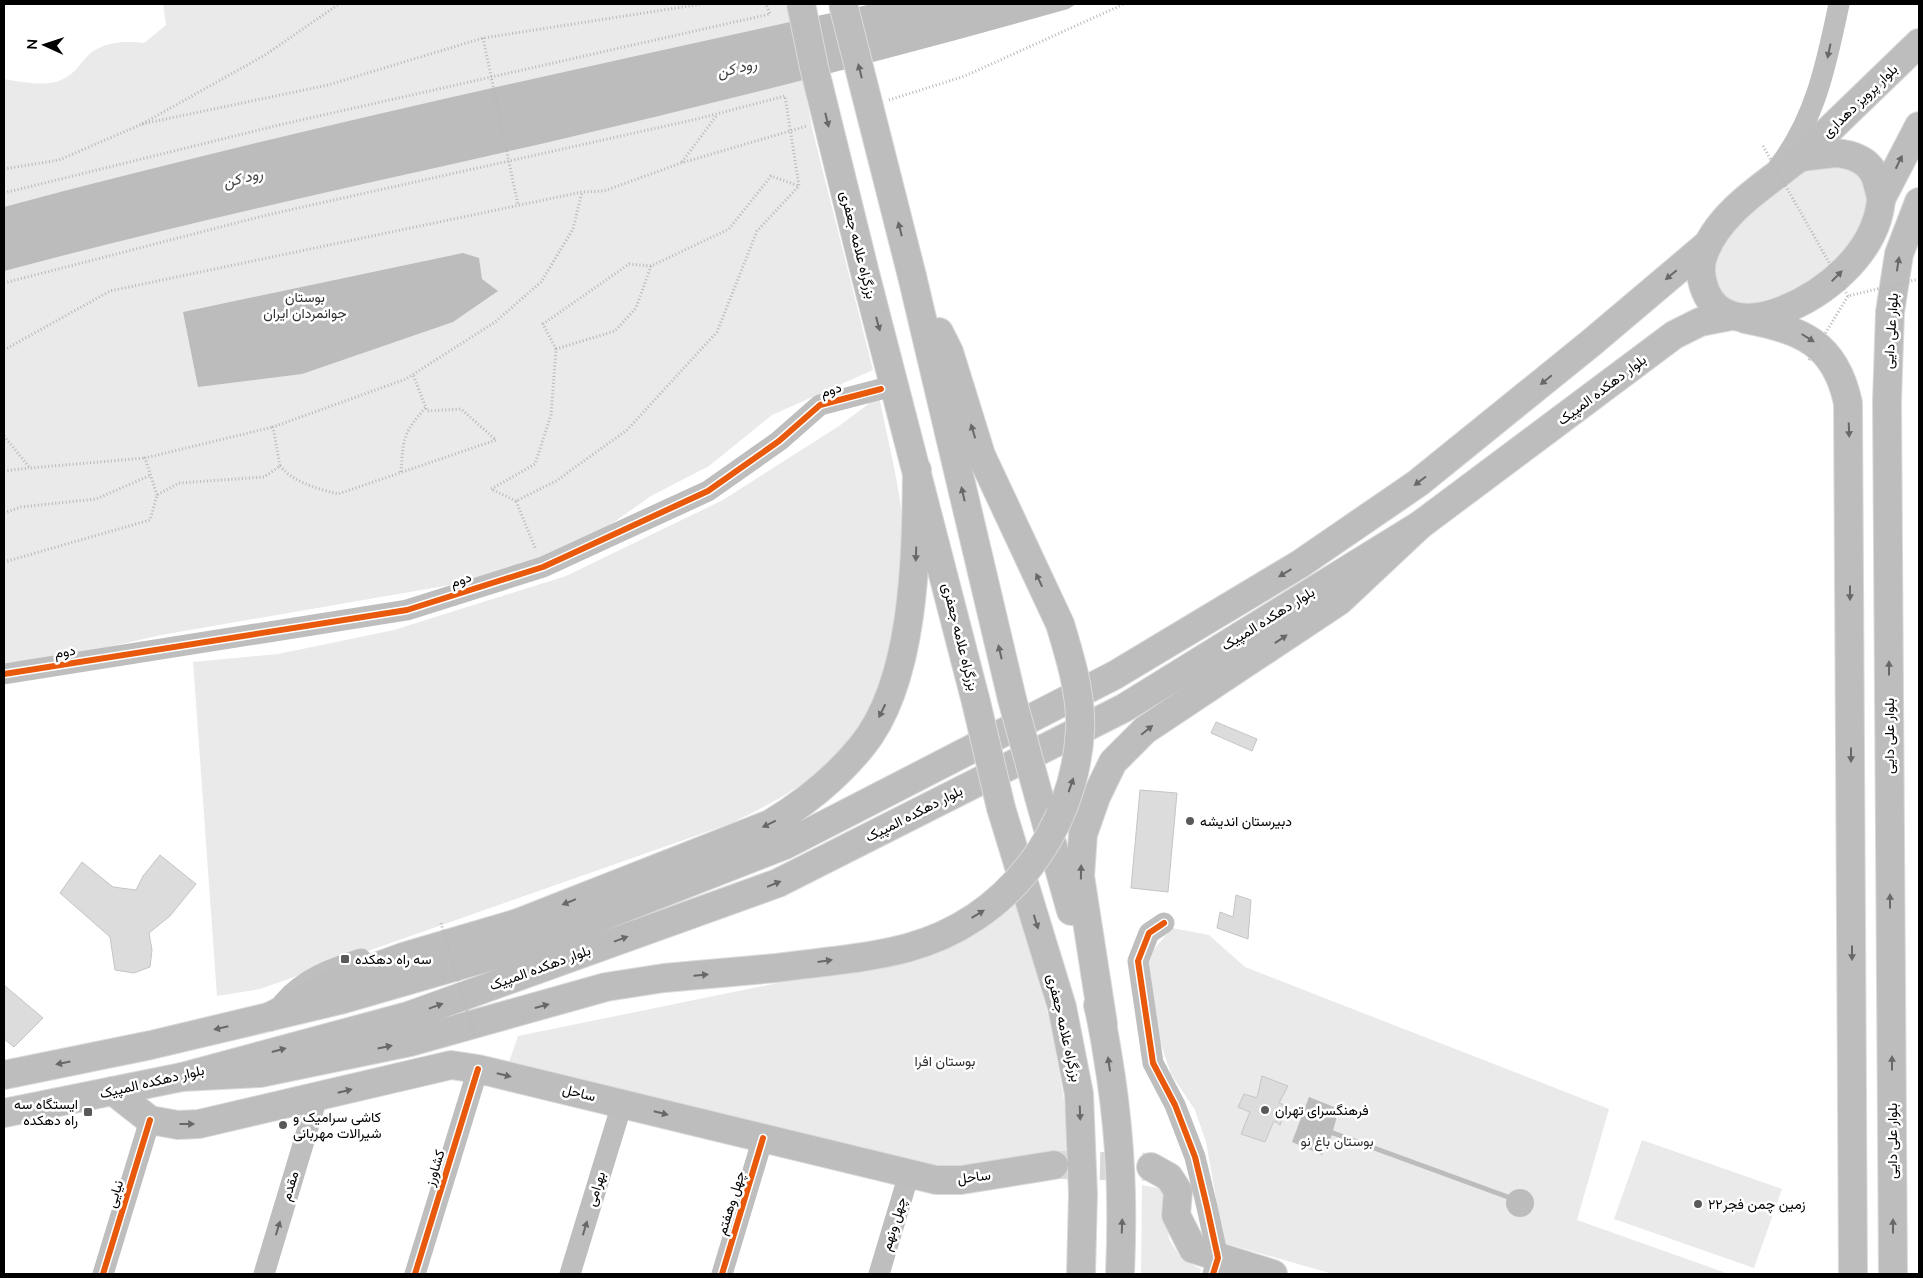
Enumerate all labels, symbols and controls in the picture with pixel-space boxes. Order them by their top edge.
north arrow [20,20,70,70]
text: N [23,39,42,50]
one-way arrow [1825,44,1833,59]
water label: رود کن [715,54,759,82]
street label: بلوار پرویز دهداری [1818,60,1902,142]
one-way arrow [855,64,863,79]
one-way arrow [823,112,831,127]
one-way arrow [1896,155,1904,169]
water label: رود کن [221,163,265,193]
street label: بزرگراه علامه جعفری [835,189,881,301]
one-way arrow [896,221,904,236]
one-way arrow [1894,256,1902,272]
one-way arrow [1665,270,1678,281]
one-way arrow [1831,270,1843,282]
park label: بوستان جوانمردان ایران [263,288,347,323]
street label: بلوار علی دایی [1879,292,1903,370]
one-way arrow [875,316,883,331]
one-way arrow [1801,334,1814,343]
street label: بلوار دهکده المپیک [1554,350,1650,430]
one-way arrow [1540,374,1553,385]
street label: دوم [818,378,844,402]
one-way arrow [1845,422,1853,438]
one-way arrow [969,424,977,439]
one-way arrow [1414,476,1427,487]
one-way arrow [959,486,967,501]
one-way arrow [912,546,920,562]
street label: دوم [448,568,474,592]
one-way arrow [1279,568,1292,577]
one-way arrow [1035,573,1043,587]
street label: بزرگراه علامه جعفری [937,581,983,693]
street label: بلوار دهکده المپیک [1218,583,1318,655]
one-way arrow [1846,585,1854,601]
one-way arrow [1275,634,1288,644]
street label: دوم [53,641,77,663]
one-way arrow [996,644,1004,659]
one-way arrow [1885,660,1893,676]
street label: بلوار علی دایی [1880,698,1899,774]
one-way arrow [878,704,886,719]
one-way arrow [1140,724,1153,735]
one-way arrow [1847,747,1855,763]
one-way arrow [1067,777,1075,792]
street label: بلوار دهکده المپیک [862,781,966,847]
place label: دبیرستان اندیشه [1200,812,1292,831]
marker: دبیرستان اندیشه [1184,815,1196,827]
one-way arrow [762,820,776,828]
one-way arrow [1077,863,1085,879]
one-way arrow [767,879,781,887]
one-way arrow [1886,892,1894,908]
one-way arrow [562,899,576,907]
one-way arrow [972,910,985,919]
one-way arrow [1033,914,1041,929]
one-way arrow [614,935,629,942]
street label: بلوار دهکده المپیک [487,941,593,995]
one-way arrow [1848,945,1856,961]
place label: سه راه دهکده [355,950,432,969]
marker: سه راه دهکده [339,953,351,965]
one-way arrow [817,957,833,965]
one-way arrow [693,971,709,979]
street label: بزرگراه علامه جعفری [1042,972,1086,1084]
one-way arrow [428,1002,443,1009]
one-way arrow [535,1002,550,1010]
one-way arrow [214,1024,229,1032]
one-way arrow [377,1043,393,1051]
one-way arrow [272,1046,287,1054]
park label: بوستان افرا [915,1052,975,1071]
one-way arrow [1888,1055,1896,1071]
one-way arrow [1105,1056,1113,1072]
one-way arrow [55,1059,70,1067]
street label: بلوار دهکده المپیک [98,1061,206,1103]
one-way arrow [496,1071,511,1079]
street label: ساحل [560,1080,598,1106]
one-way arrow [338,1087,353,1095]
place label: ایستگاه سه راه دهکده [14,1095,78,1130]
place label: فرهنگسرای تهران [1275,1101,1369,1120]
street label: بلوار علی دایی [1883,1103,1902,1179]
marker: فرهنگسرای تهران [1259,1104,1271,1116]
marker: ایستگاه سه راه دهکده [82,1106,94,1118]
one-way arrow [1076,1106,1084,1122]
place label: کاشی سرامیک و شیرالات مهربانی [293,1108,381,1143]
one-way arrow [654,1109,669,1117]
marker: کاشی سرامیک و شیرالات مهربانی [277,1119,289,1131]
one-way arrow [179,1120,195,1128]
park label: بوستان باغ نو [1300,1132,1374,1152]
street label: کشاورز [420,1147,450,1190]
street label: ساحل [956,1166,992,1188]
street label: مقدم [276,1169,304,1203]
street label: بهرامی [582,1169,610,1209]
street label: چهل وهفتم [712,1169,750,1237]
street label: نیایی [102,1178,128,1210]
street label: چهل ونهم [877,1195,911,1253]
place label: زمین چمن فجر۲۲ [1708,1195,1806,1214]
marker: زمین چمن فجر۲۲ [1692,1198,1704,1210]
one-way arrow [1118,1217,1126,1233]
one-way arrow [1889,1217,1897,1233]
one-way arrow [274,1220,282,1235]
one-way arrow [581,1220,589,1235]

